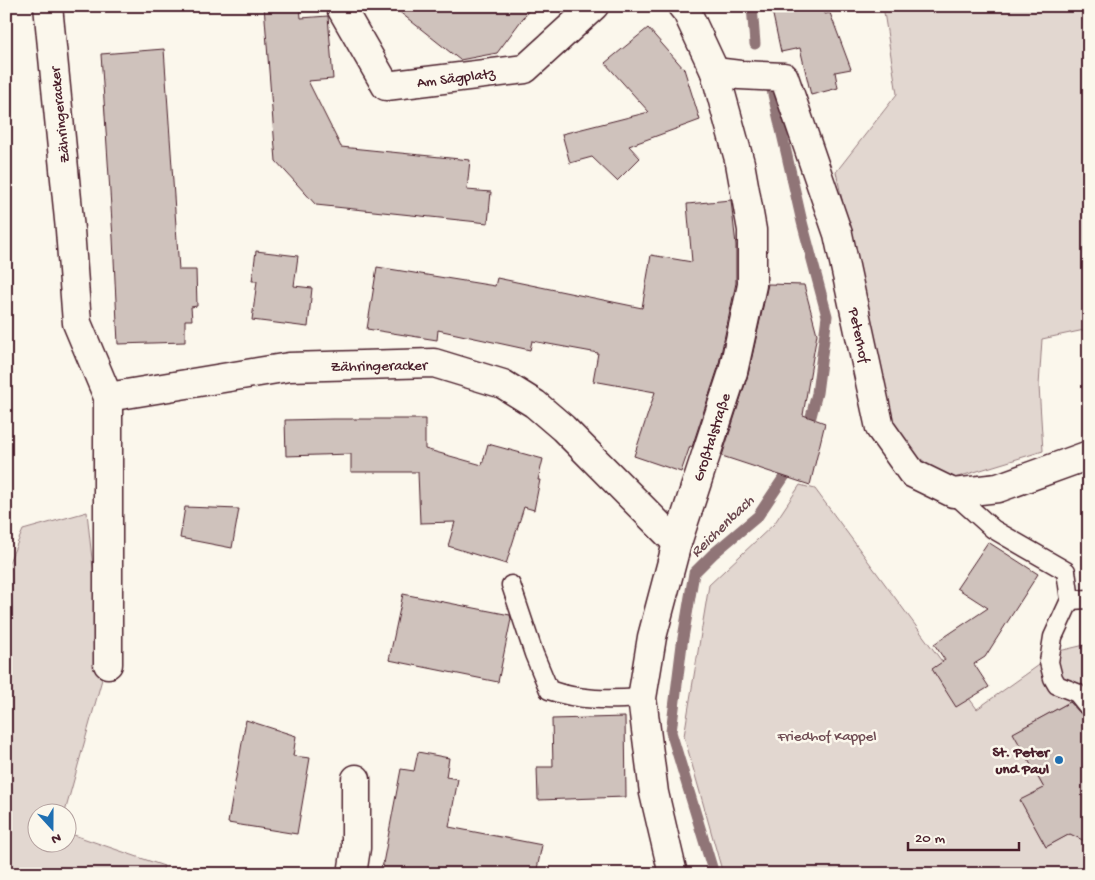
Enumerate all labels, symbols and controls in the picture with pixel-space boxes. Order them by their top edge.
street label: Zähringeracker [47,64,75,164]
street label: Am Sägplatz [416,65,497,93]
street label: Peterhof [843,305,873,366]
street label: Zähringeracker [331,357,429,377]
street label: Großtalstraße [690,391,736,484]
water label: Reichenbach [688,492,760,563]
park label: Friedhof Kappel [776,728,877,746]
place label: St. Peter und Paul [992,744,1051,779]
marker: St. Peter und Paul [1053,754,1065,766]
north arrow [28,802,78,852]
scale bar [908,820,1019,852]
text: N [48,828,63,847]
text: 20 m [915,830,945,848]

